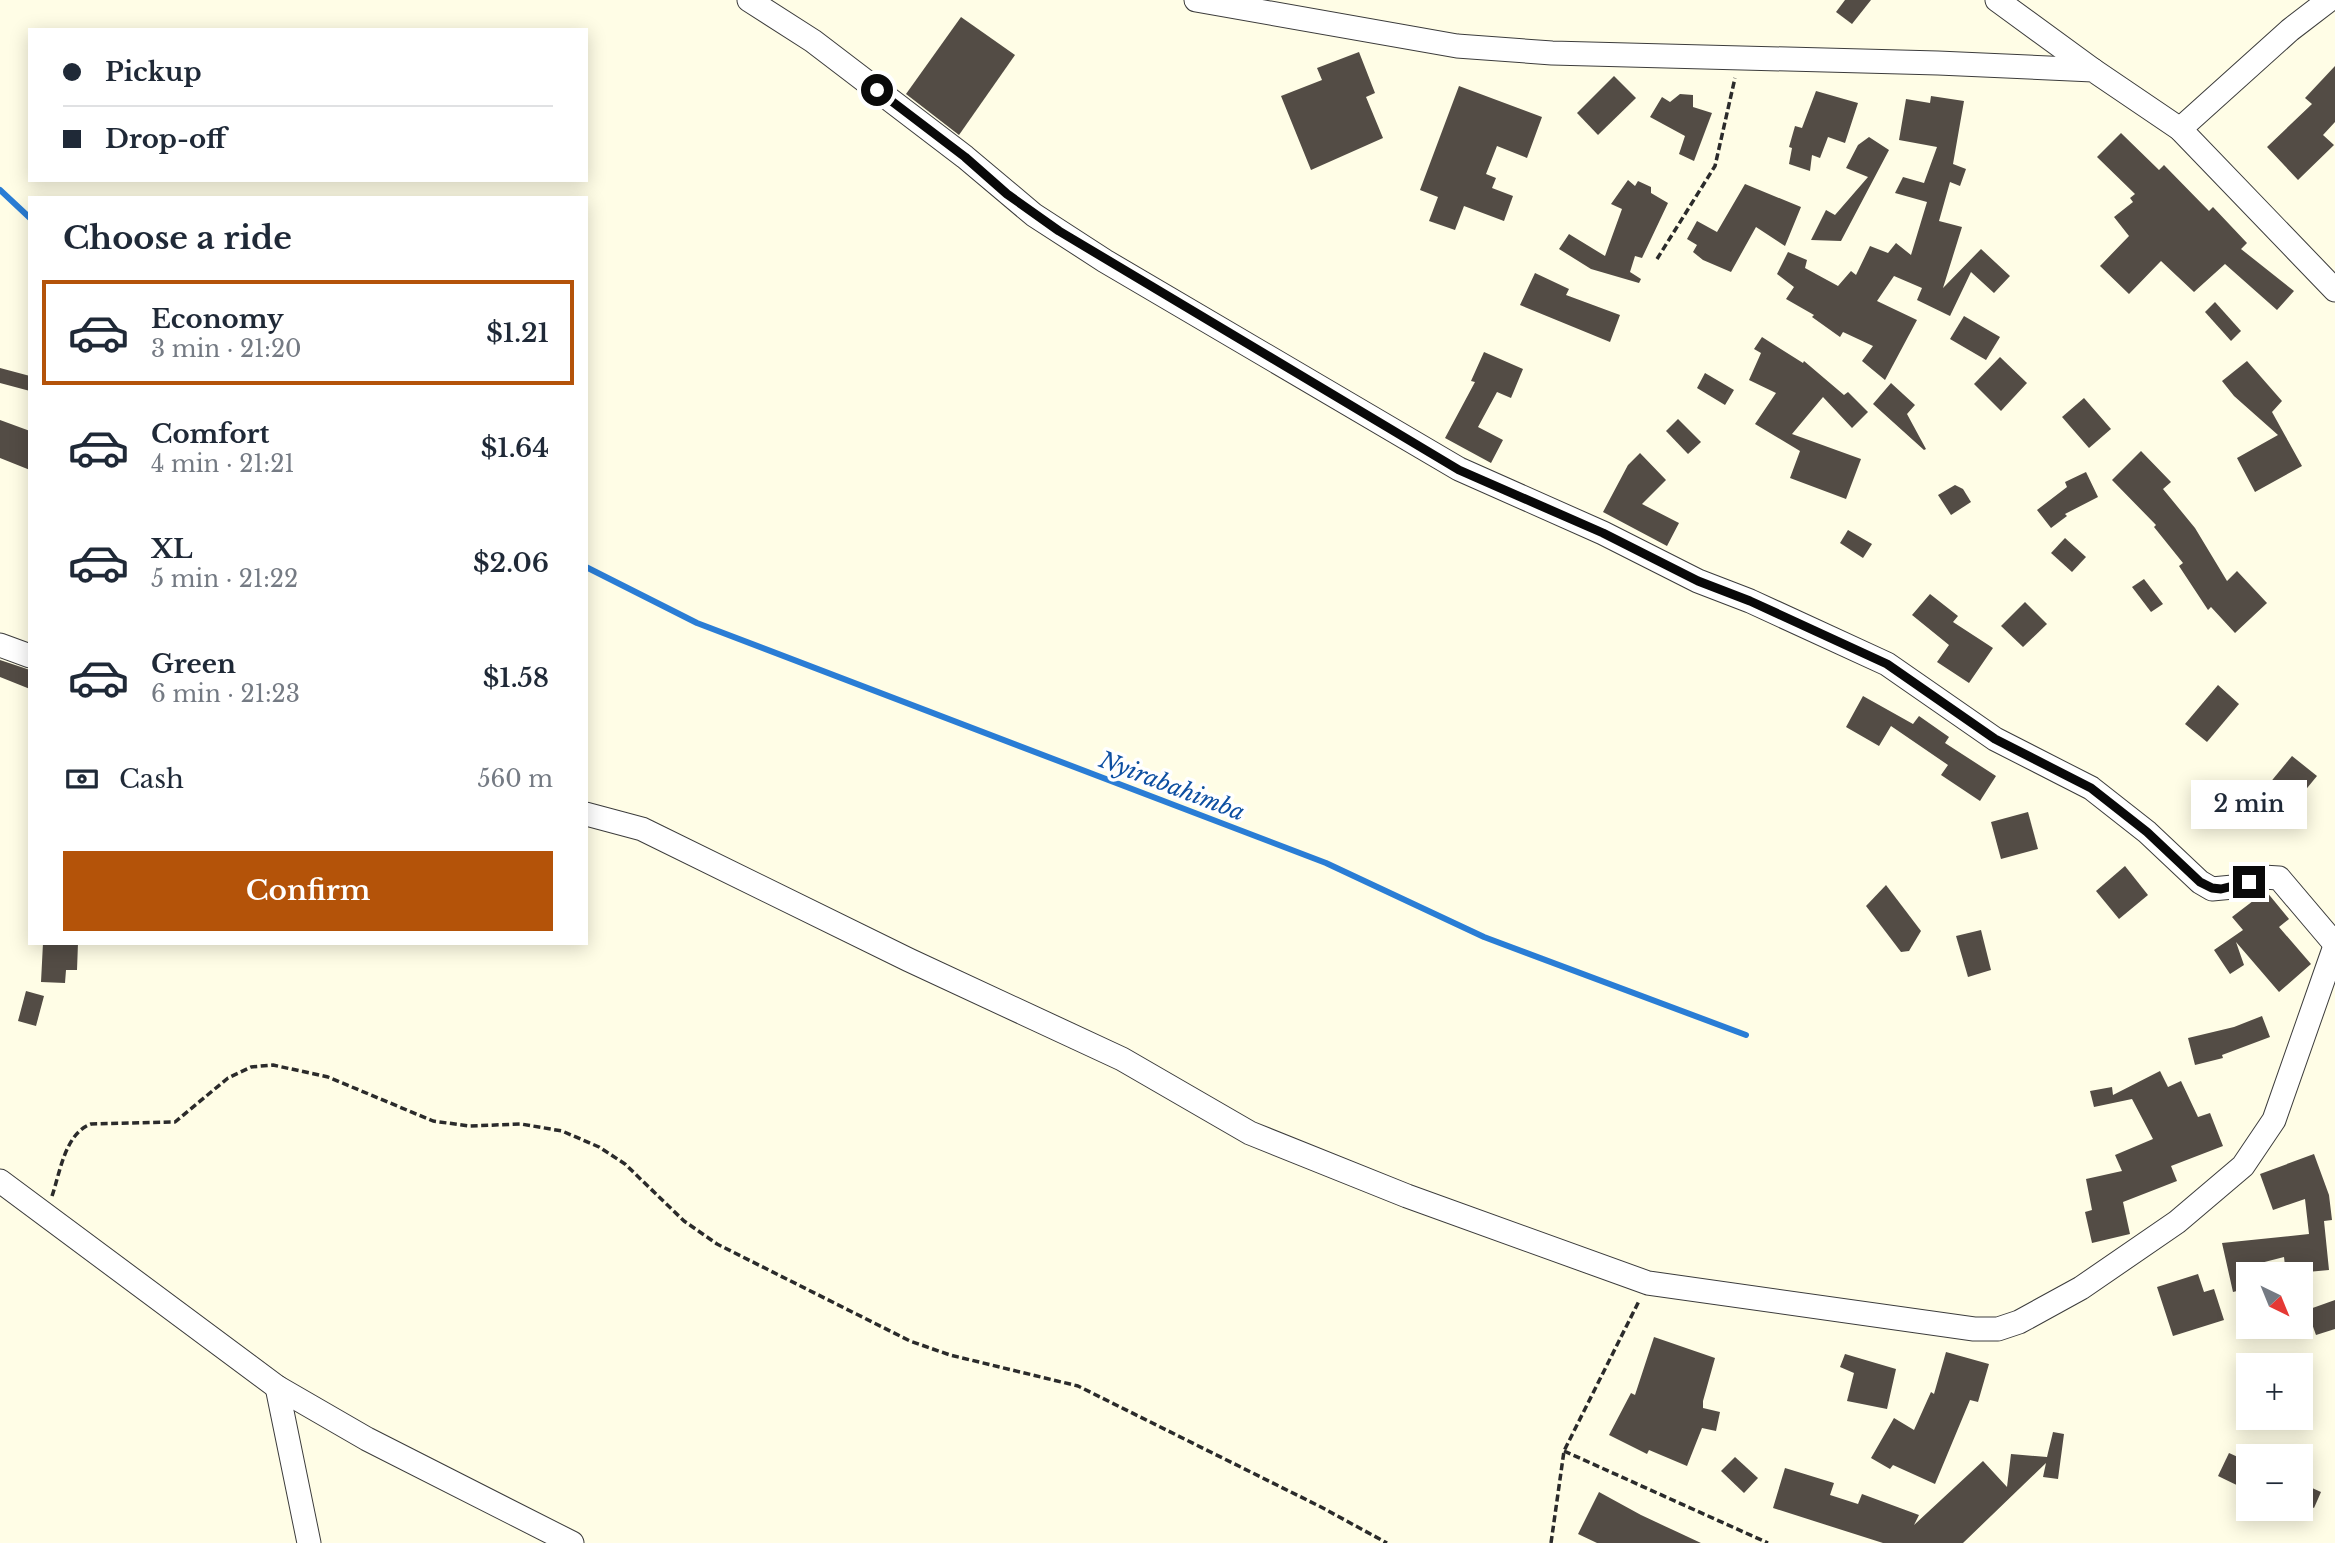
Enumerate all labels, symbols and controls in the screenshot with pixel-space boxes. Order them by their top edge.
text: Pickup [105,56,202,88]
route start [861,74,893,106]
text: Drop-off [105,123,226,155]
text: Choose a ride [63,218,292,258]
icon: car [67,301,130,364]
text: Economy [151,303,284,335]
text: $1.21 [486,317,549,349]
text: 3 min · 21:20 [151,335,301,363]
icon: car [67,416,130,479]
text: Comfort [151,418,269,450]
text: $1.64 [481,432,549,464]
text: 4 min · 21:21 [151,450,295,478]
icon: car [67,531,130,594]
text: XL [151,533,193,565]
text: $2.06 [473,547,549,579]
text: 5 min · 21:22 [151,565,298,593]
icon: car [67,646,130,709]
text: Green [151,648,236,680]
text: $1.58 [483,662,549,694]
text: 6 min · 21:23 [151,680,300,708]
water label: Nyirabahimba [1094,745,1249,827]
icon: cash [63,760,101,798]
text: Cash [119,763,184,795]
text: 560 m [477,765,553,793]
callout: 2 min [2191,780,2307,830]
text: 2 min [2214,790,2284,818]
button: Confirm [63,851,553,931]
route end [2233,866,2265,898]
north arrow [2236,1262,2314,1339]
map controls [2236,1262,2313,1521]
button: + [2236,1353,2313,1430]
button: − [2236,1444,2313,1521]

